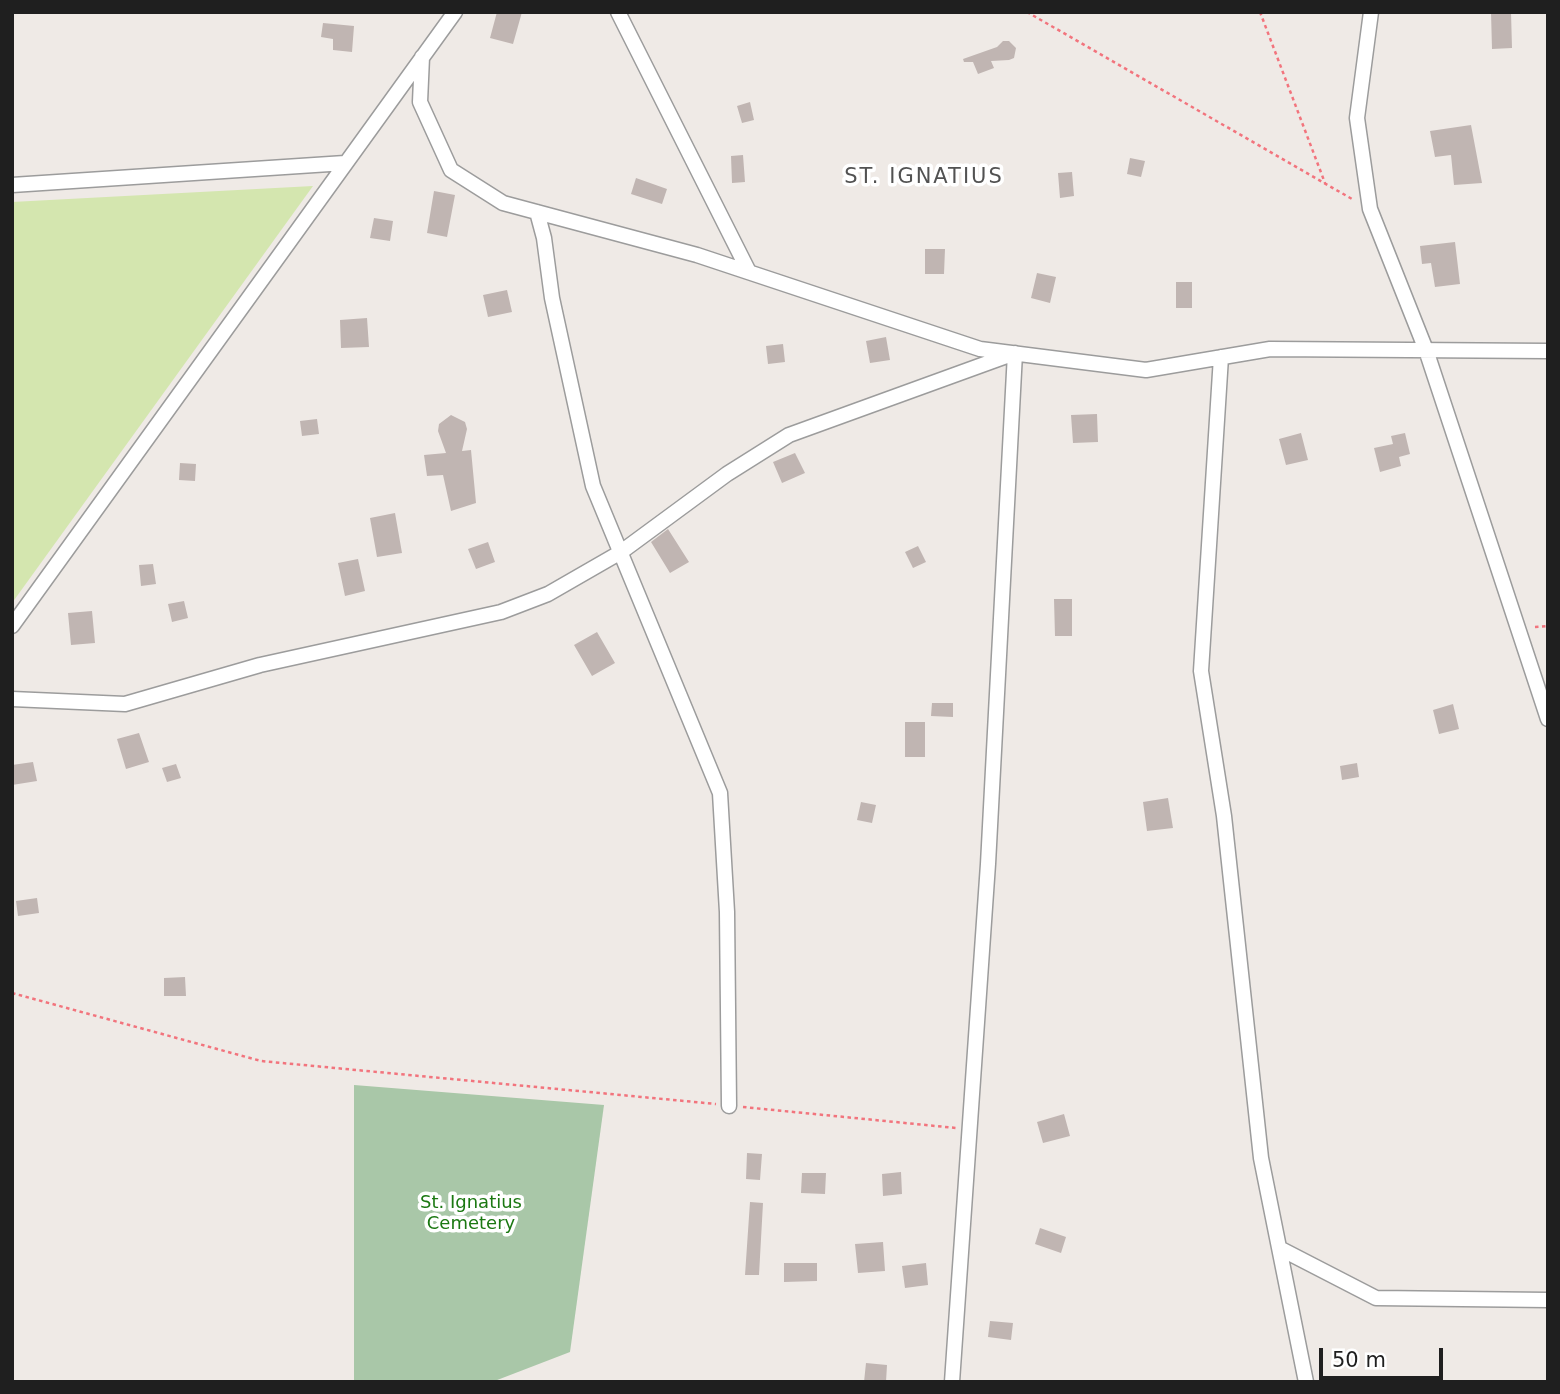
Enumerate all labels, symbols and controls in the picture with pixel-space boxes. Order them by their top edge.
district label: ST. IGNATIUS [846,165,1002,191]
park label: St. Ignatius Cemetery [420,1192,522,1234]
scale bar [1322,1334,1446,1378]
text: 50 m [1332,1348,1386,1372]

